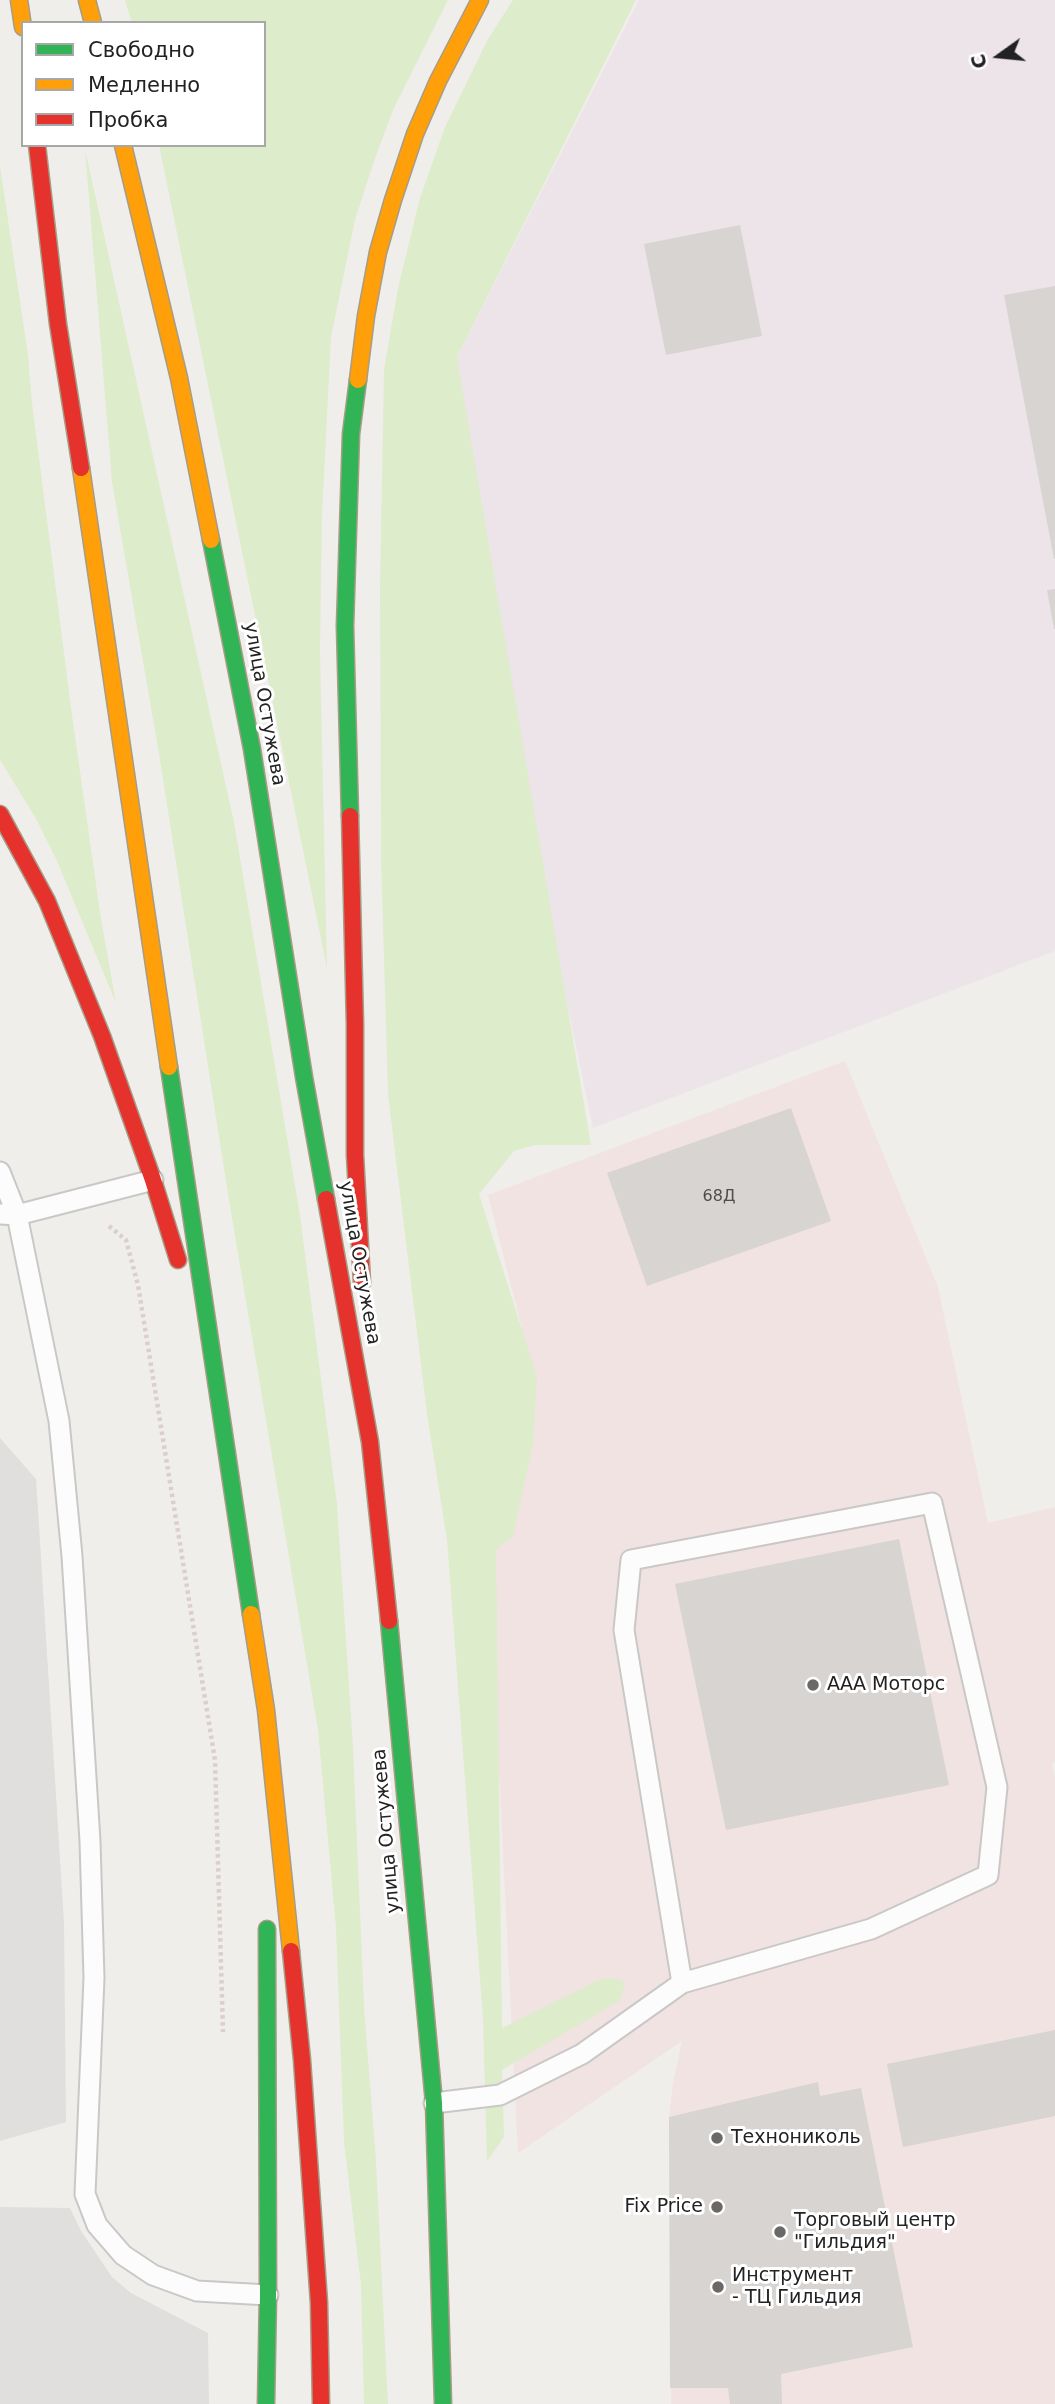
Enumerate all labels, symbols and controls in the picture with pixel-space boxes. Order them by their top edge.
legend [21,21,266,147]
north arrow [964,21,1034,91]
text: Свободно [88,38,195,62]
text: С [966,52,991,71]
text: Медленно [88,73,200,97]
text: Пробка [88,108,168,132]
street label: улица Остужева [238,620,290,788]
street label: улица Остужева [333,1179,385,1347]
house number: 68Д [703,1187,735,1207]
place label: ААА Моторс [827,1674,945,1696]
marker: ААА Моторс [805,1677,821,1693]
street label: улица Остужева [368,1747,406,1915]
place label: Технониколь [731,2127,861,2149]
marker: Технониколь [709,2130,725,2146]
place label: Fix Price [625,2196,703,2218]
marker: Fix Price [709,2199,725,2215]
place label: Торговый центр "Гильдия" [794,2210,956,2254]
marker: Торговый центр "Гильдия" [772,2224,788,2240]
place label: Инструмент - ТЦ Гильдия [732,2265,861,2309]
marker: Инструмент - ТЦ Гильдия [710,2279,726,2295]

